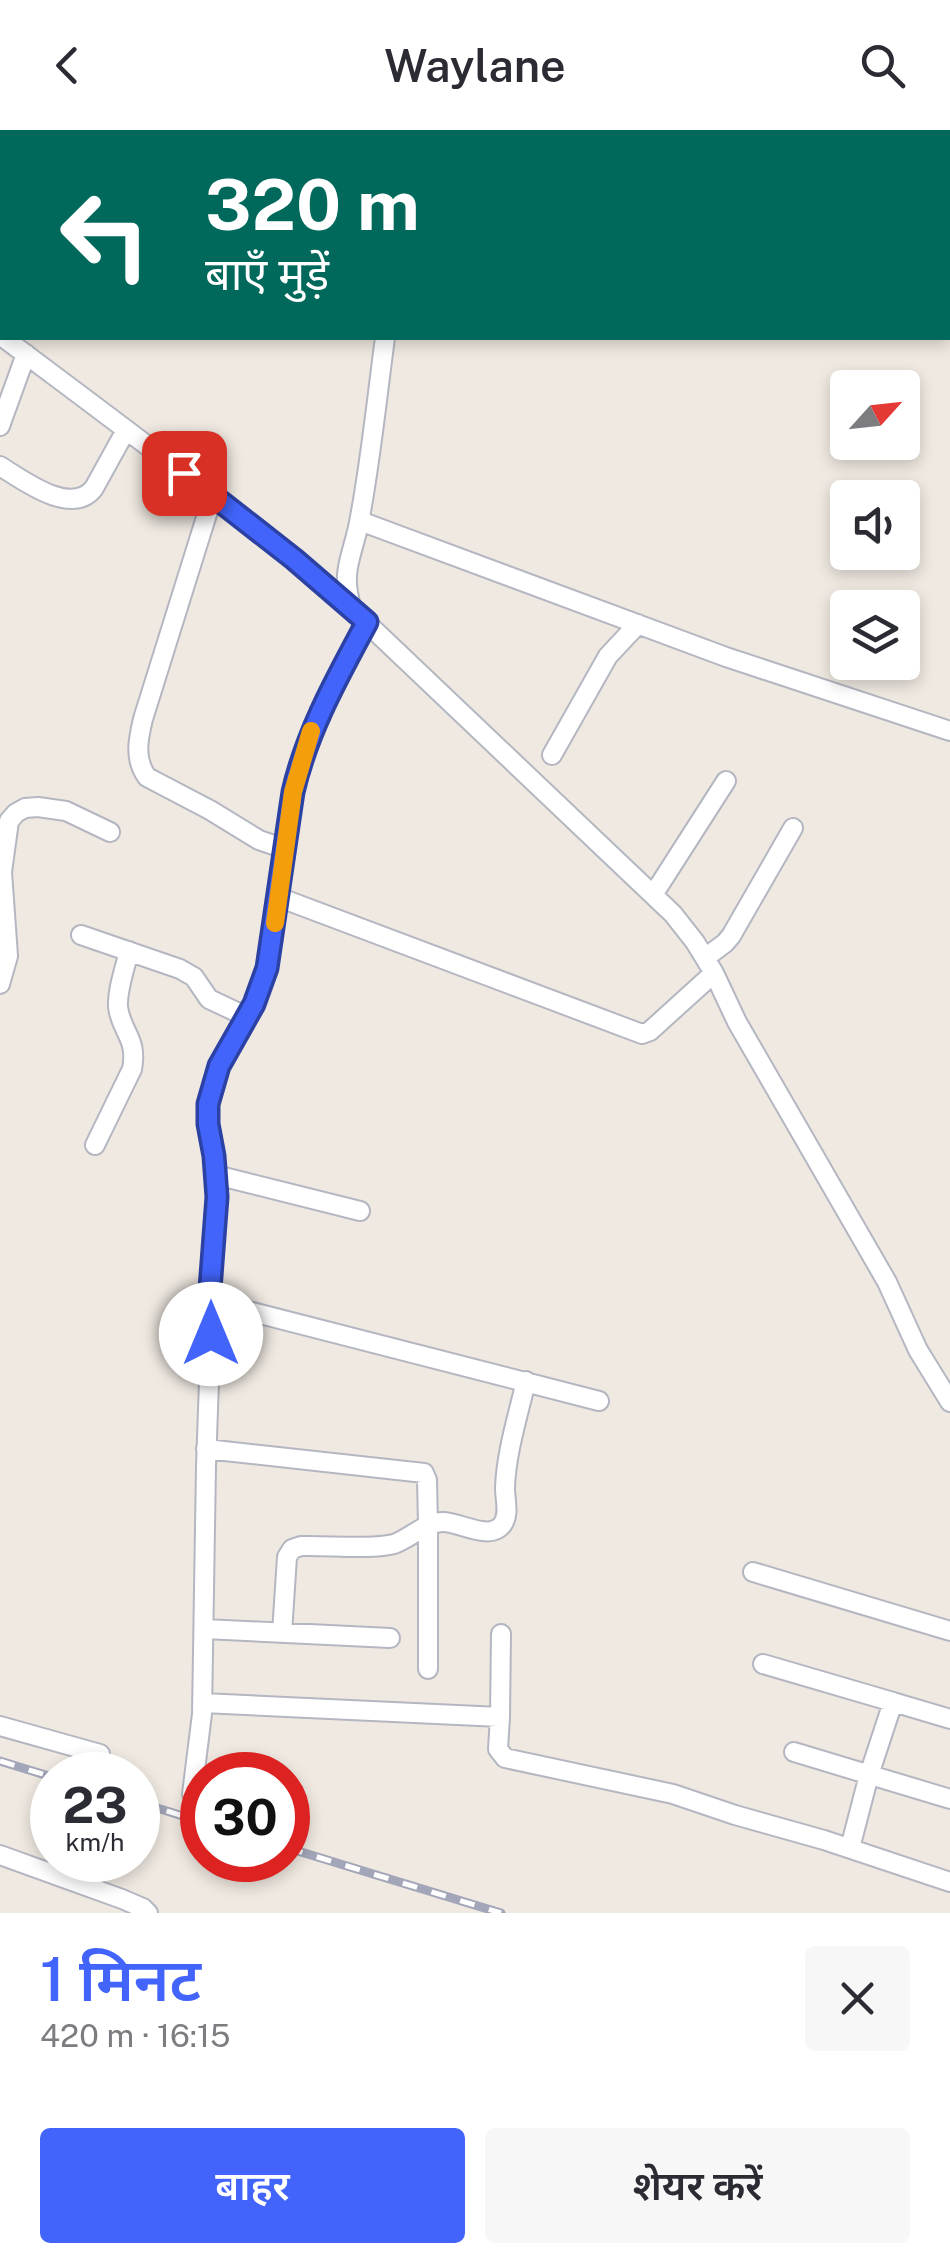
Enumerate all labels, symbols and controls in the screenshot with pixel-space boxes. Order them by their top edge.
icon: back [40,38,95,93]
icon: search [855,38,910,93]
text: Waylane [384,39,566,92]
text: 320 m [205,163,420,246]
icon: left [40,170,170,300]
text: बाएँ मुड़ें [205,247,329,300]
north arrow [830,370,920,460]
map controls [830,370,920,680]
pin [142,431,227,516]
icon: arrive [157,446,212,501]
button: sound [830,480,920,570]
button: layers [830,590,920,680]
position arrow [159,1282,263,1386]
speed limit sign: 30 [180,1752,310,1882]
text: 23 [62,1775,128,1834]
text: km/h [66,1827,124,1857]
text: 1 मिनट [40,1944,201,2015]
button: close [805,1946,910,2051]
text: 420 m · 16:15 [40,2017,231,2054]
button: बाहर [40,2128,465,2243]
button: शेयर करें [485,2128,910,2243]

